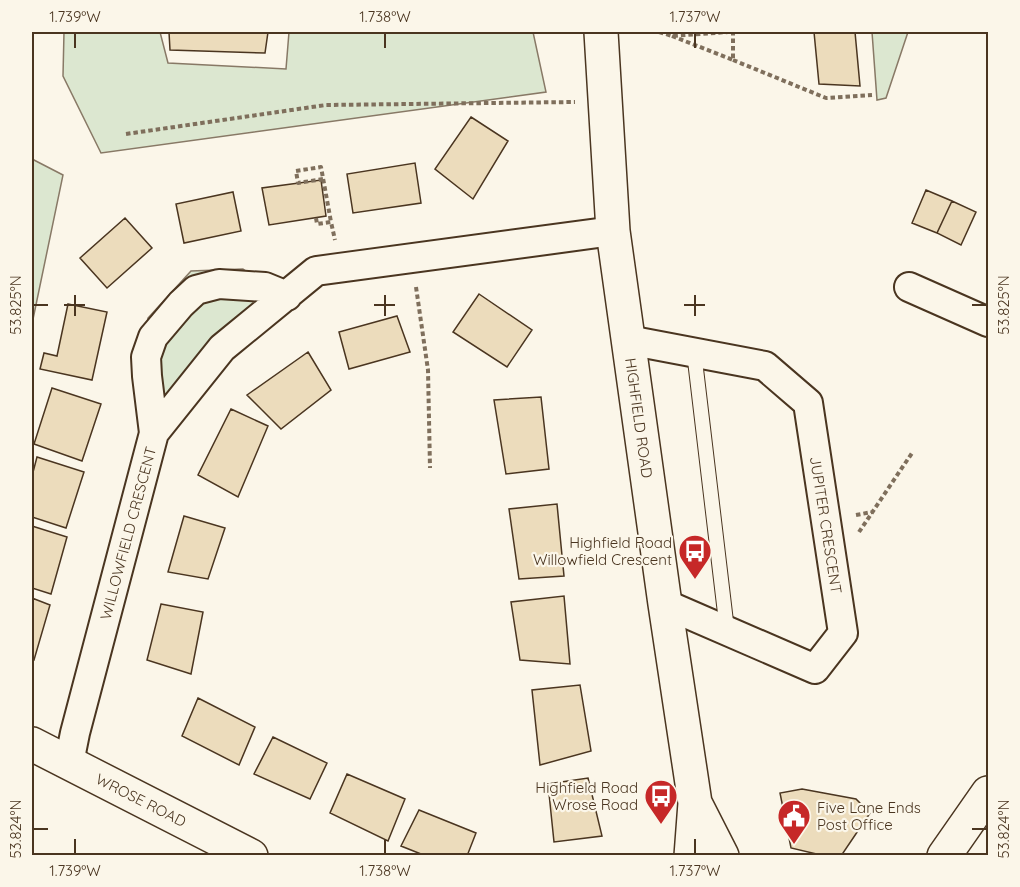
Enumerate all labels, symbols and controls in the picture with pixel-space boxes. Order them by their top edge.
text: 1.739°W [49,7,101,26]
text: 1.738°W [359,7,411,26]
text: 1.737°W [670,7,721,26]
text: 53.825°N [6,275,25,335]
text: 53.825°N [994,275,1013,335]
street label: HIGHFIELD ROAD [621,357,657,480]
street label: WILLOWFIELD CRESCENT [96,444,160,622]
street label: JUPITER CRESCENT [806,455,846,595]
place label: Highfield Road Willowfield Crescent [533,533,672,569]
bus stop icon: Highfield Road Willowfield Crescent [677,533,713,580]
street label: WROSE ROAD [93,769,189,831]
place label: Highfield Road Wrose Road [535,778,638,814]
bus stop icon: Highfield Road Wrose Road [643,778,679,825]
public building icon: Five Lane Ends Post Office [776,798,812,845]
place label: Five Lane Ends Post Office [817,798,921,834]
text: 53.824°N [6,800,25,858]
text: 53.824°N [994,800,1013,858]
text: 1.739°W [49,861,101,880]
text: 1.738°W [359,861,411,880]
text: 1.737°W [670,861,721,880]

